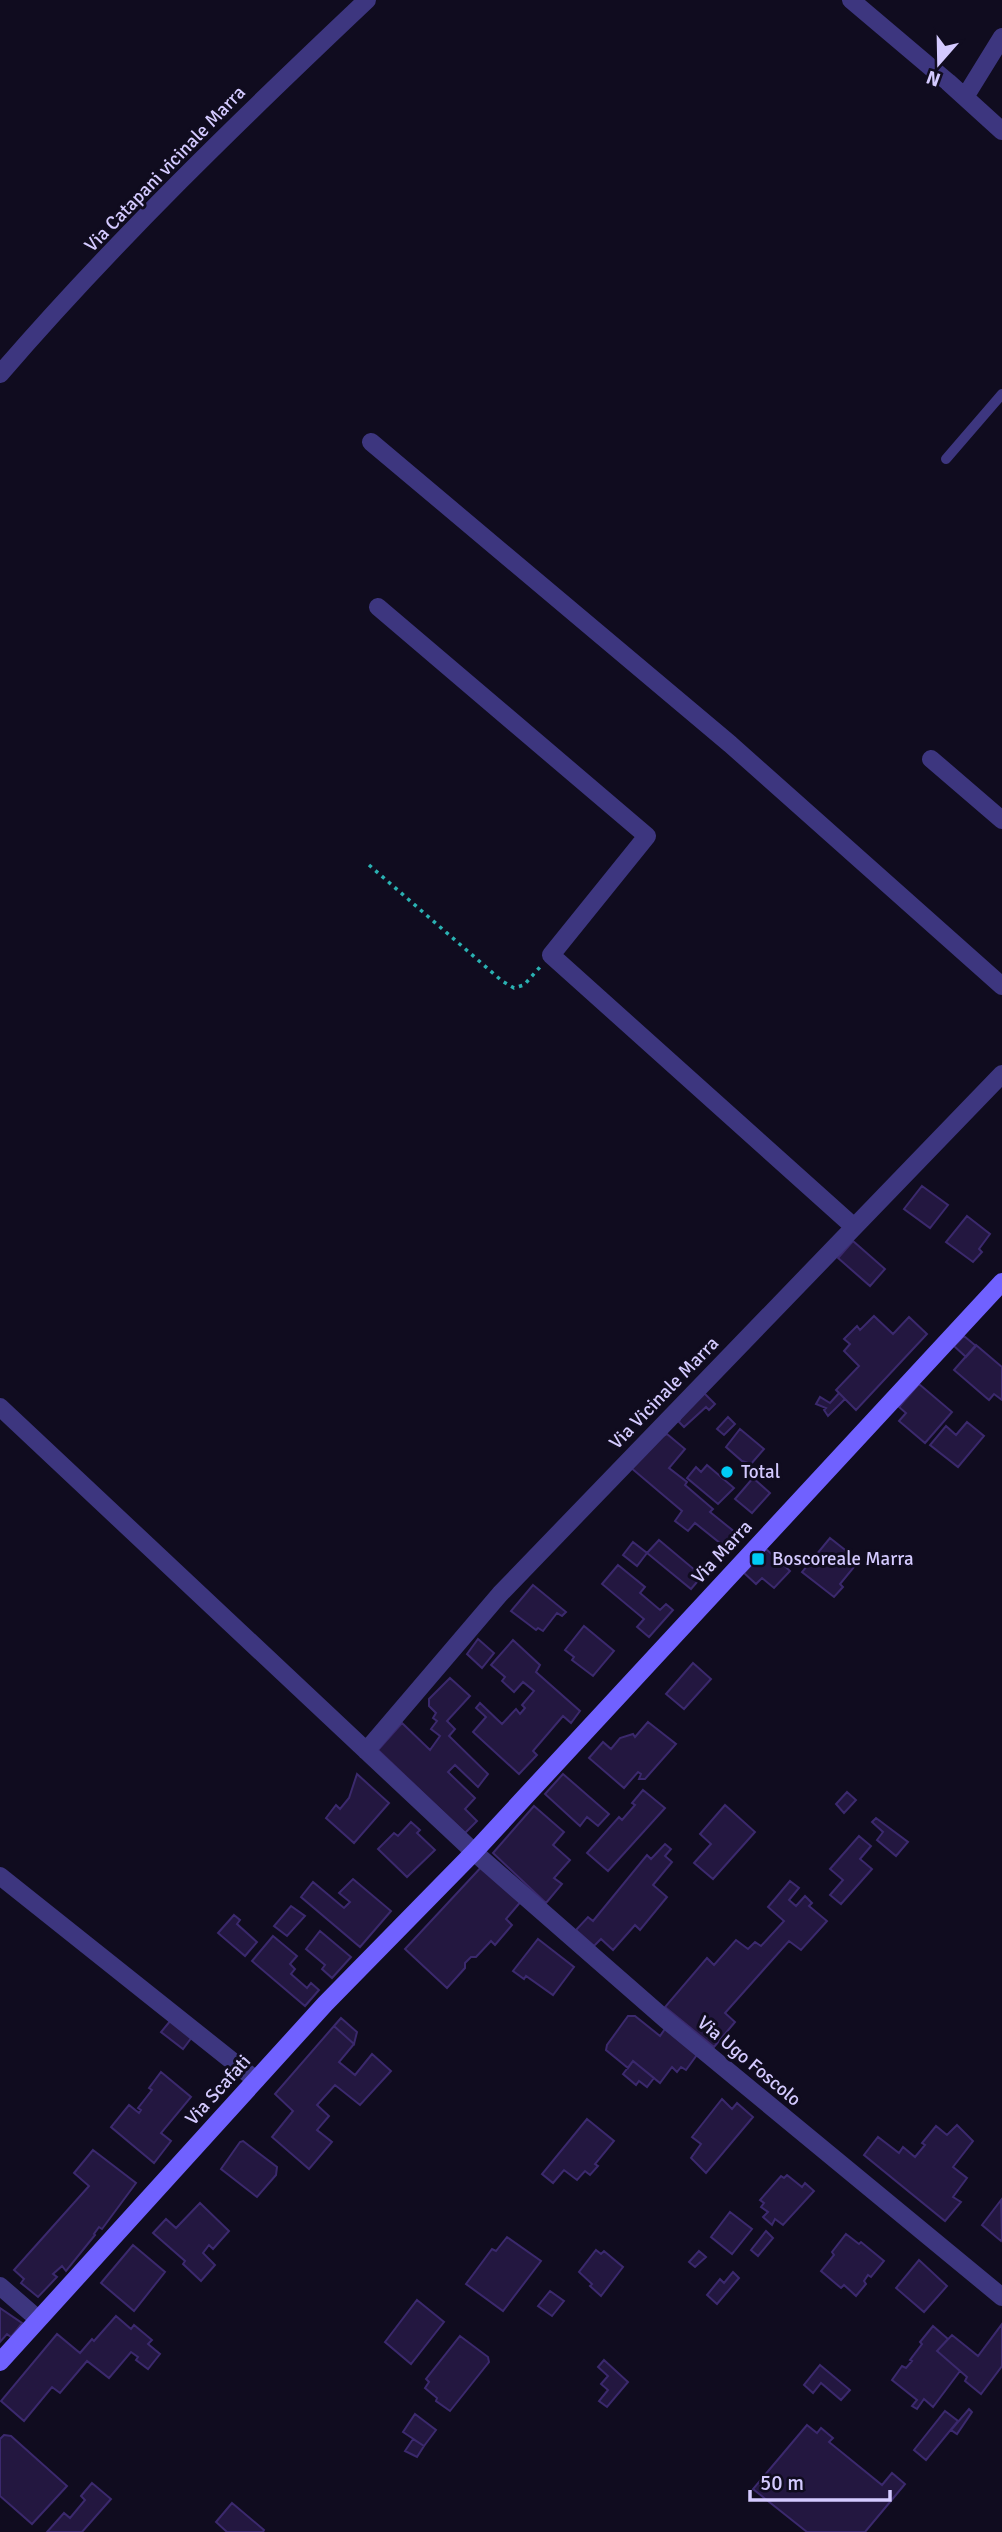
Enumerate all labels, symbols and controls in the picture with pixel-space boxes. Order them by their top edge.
north arrow [904,28,974,98]
text: N [923,64,944,92]
street label: Via Catapani vicinale Marra [79,81,251,257]
street label: Via Vicinale Marra [604,1332,724,1454]
place label: Total [741,1460,780,1484]
marker: Total [719,1464,735,1480]
street label: Via Marra [687,1515,757,1589]
place label: Boscoreale Marra [772,1547,914,1571]
marker: Boscoreale Marra [750,1551,766,1567]
street label: Via Ugo Foscolo [692,2011,806,2111]
street label: Via Scafati [180,2050,256,2130]
scale bar [750,2458,890,2502]
text: 50 m [760,2470,804,2496]

